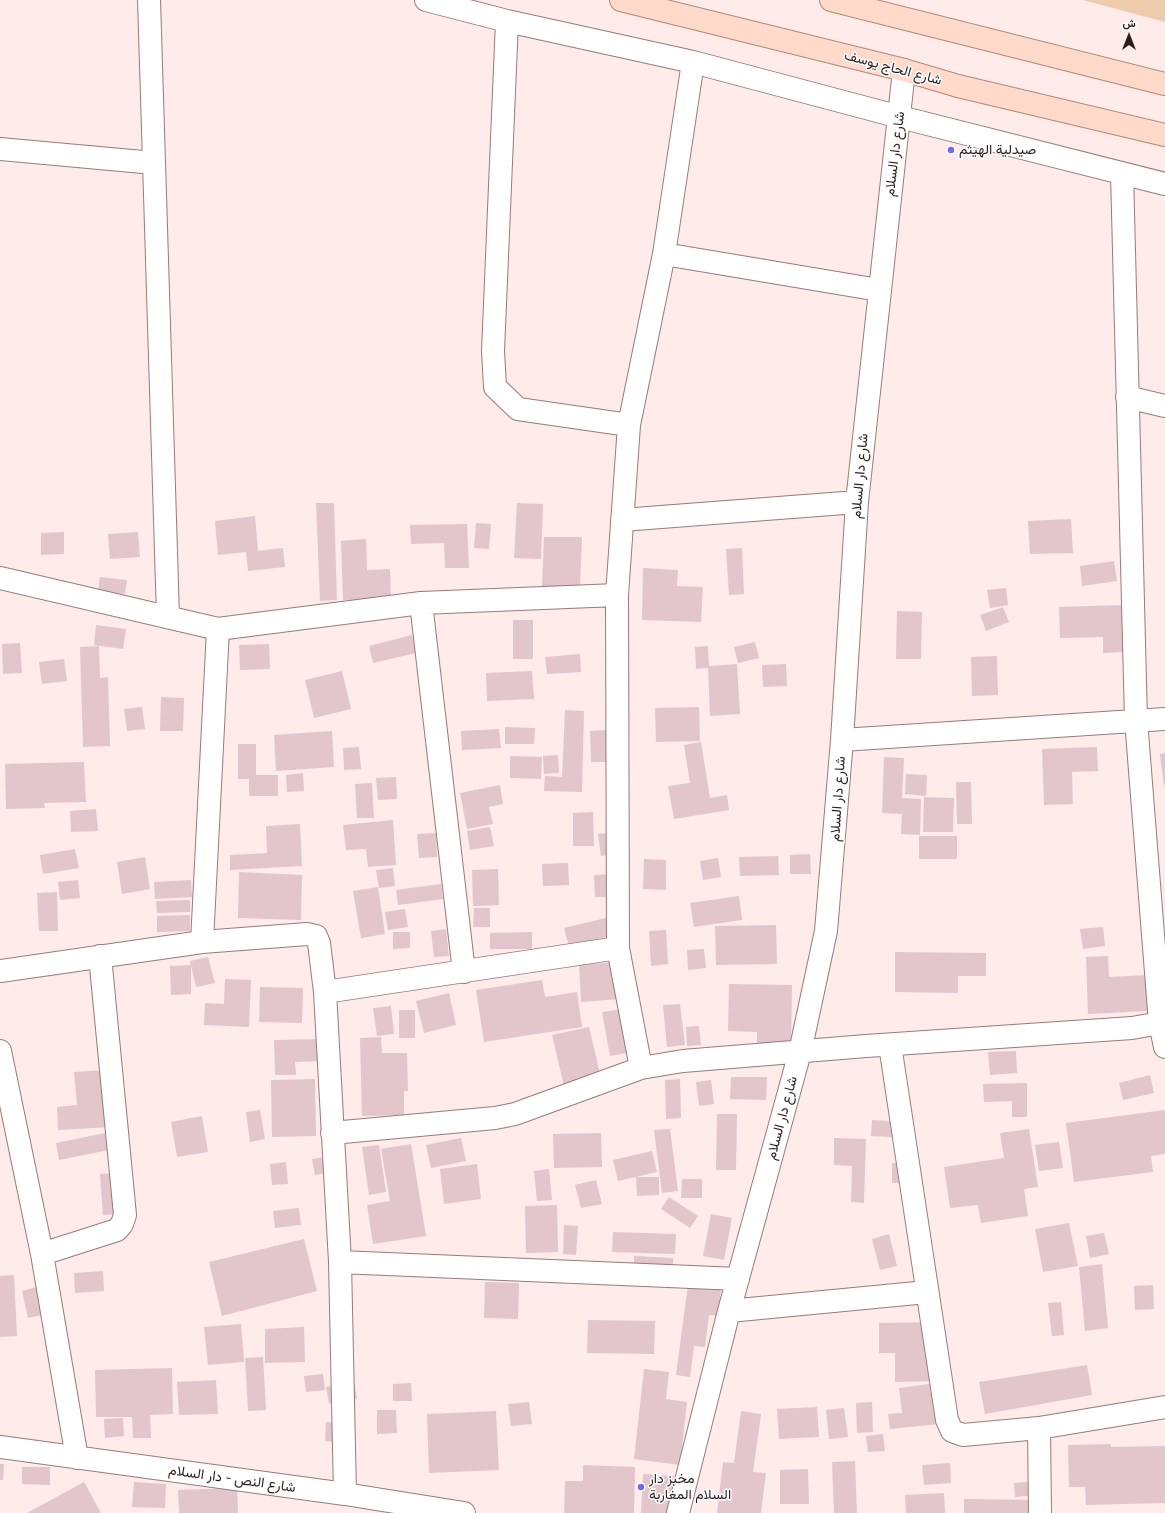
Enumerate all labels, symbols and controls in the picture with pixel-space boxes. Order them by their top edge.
north arrow [1109,16,1149,56]
text: ش [1122,17,1136,30]
street label: شارع الحاج يوسف [842,47,944,89]
street label: شارع دار السلام [881,110,909,198]
place label: صيدلية الهيثم [959,142,1036,158]
marker: صيدلية الهيثم [946,145,956,155]
street label: شارع دار السلام [848,433,872,519]
street label: شارع دار السلام [827,756,849,842]
street label: شارع دار السلام [763,1074,801,1162]
street label: شارع النص - دار السلام [167,1462,297,1496]
place label: مخبز دار السلام المغاربة [649,1471,731,1504]
marker: مخبز دار السلام المغاربة [636,1482,646,1492]

